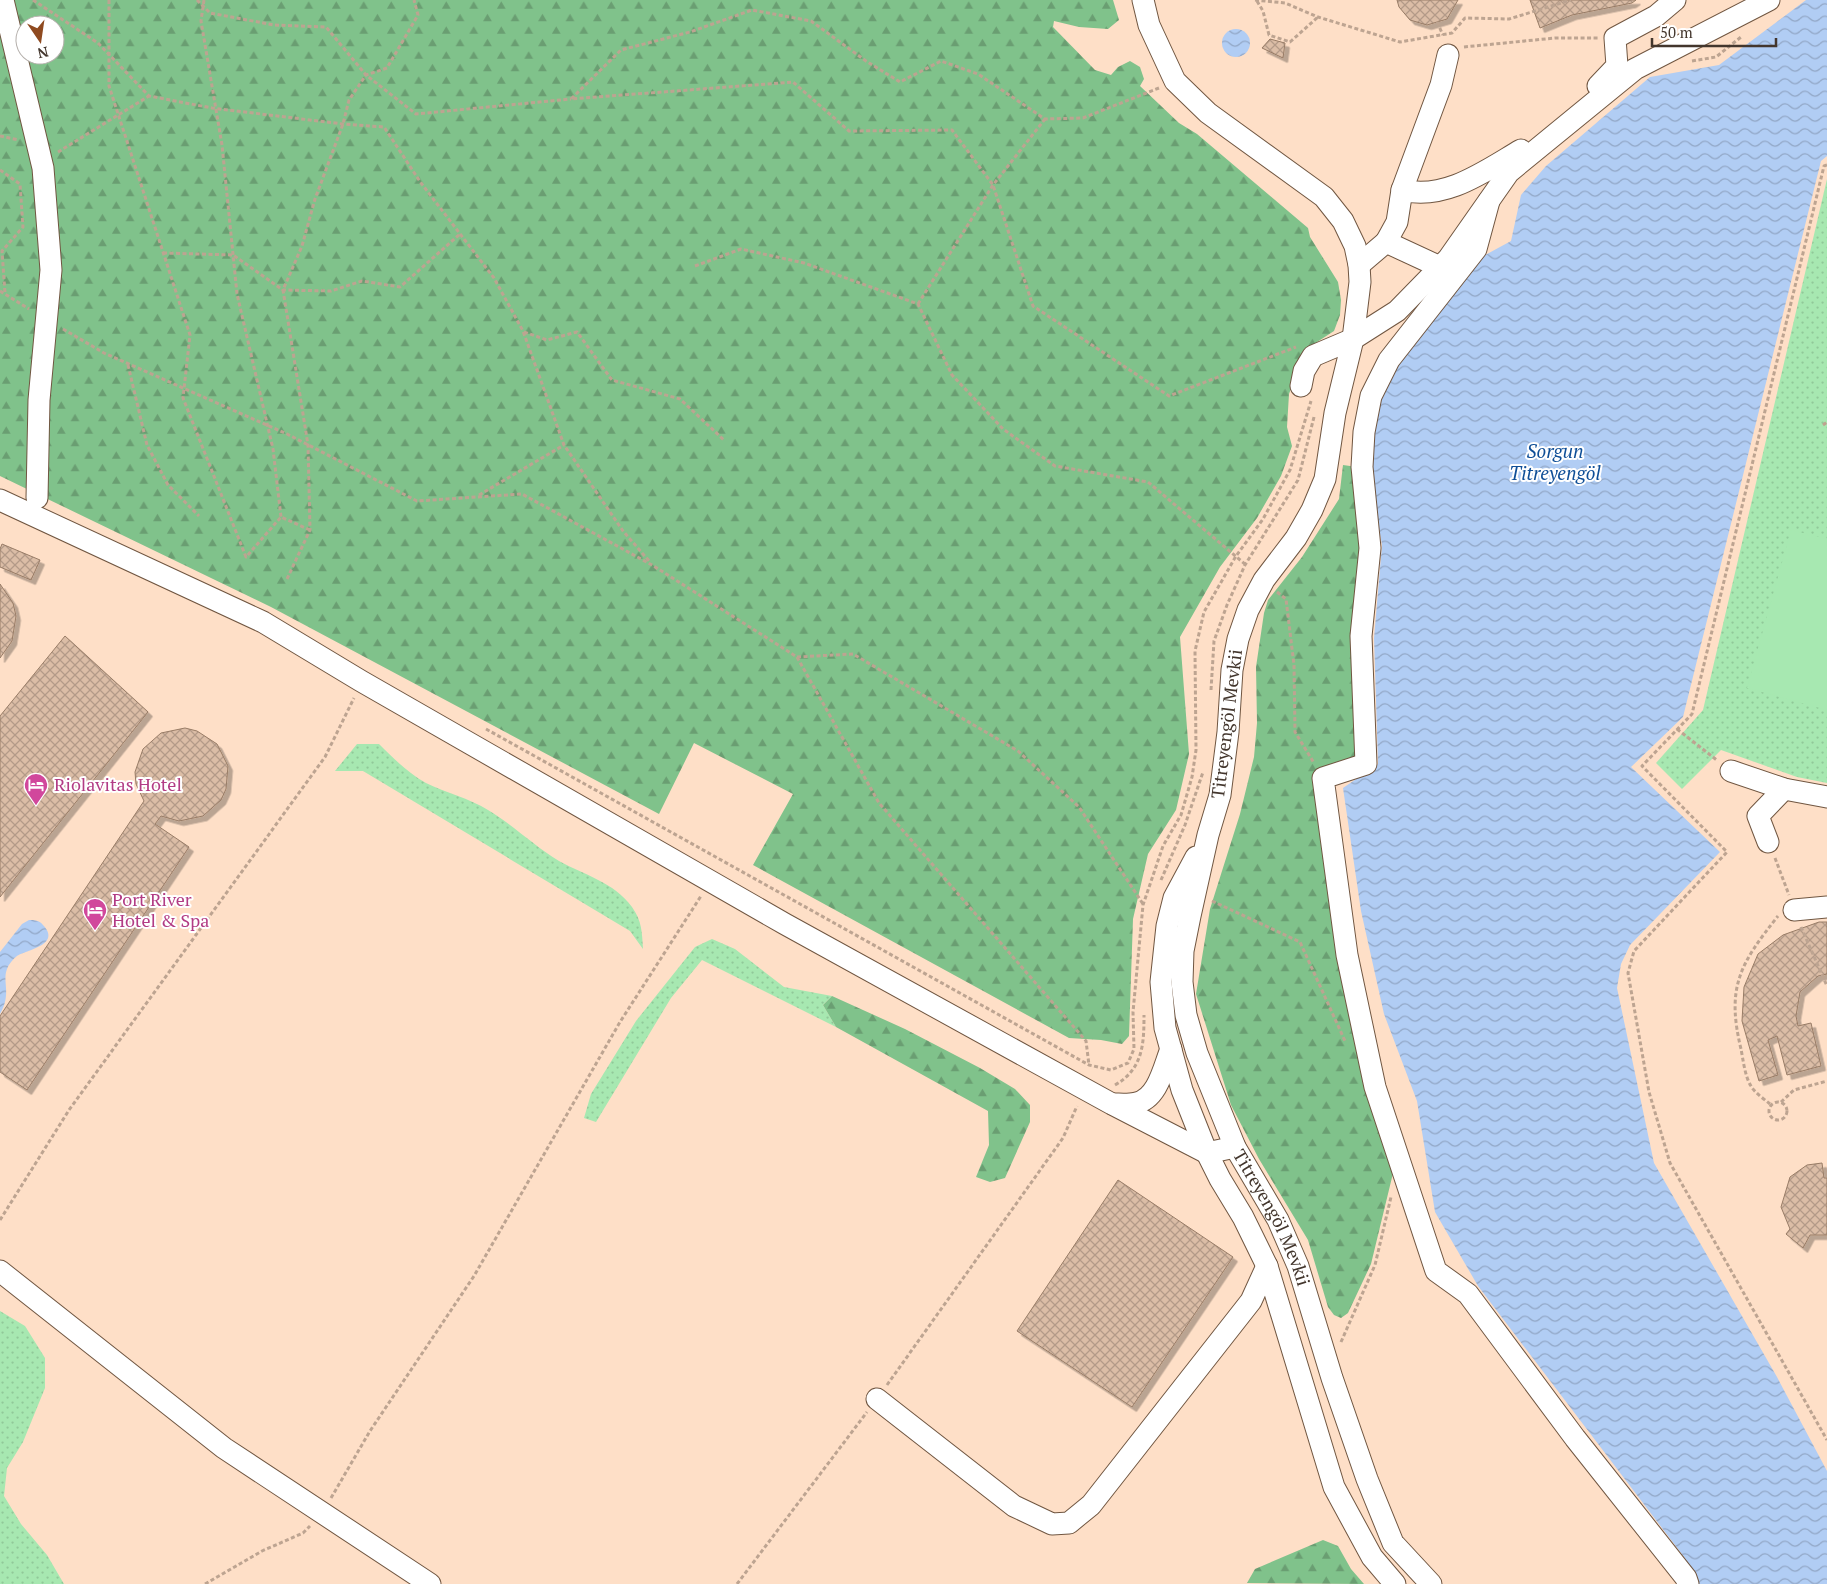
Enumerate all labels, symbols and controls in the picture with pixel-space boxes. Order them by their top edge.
north arrow [15,15,65,65]
scale bar [1652,15,1776,47]
text: 50 m [1660,22,1693,42]
text: N [35,43,50,64]
water label: Sorgun Titreyengöl [1509,438,1601,485]
street label: Titreyengöl Mevkii [1205,648,1247,800]
hotel icon: Riolavitas Hotel [23,772,49,806]
place label: Riolavitas Hotel [54,772,182,796]
place label: Port River Hotel & Spa [112,887,209,932]
hotel icon: Port River Hotel & Spa [82,897,108,931]
street label: Titreyengöl Mevkii [1228,1145,1316,1289]

